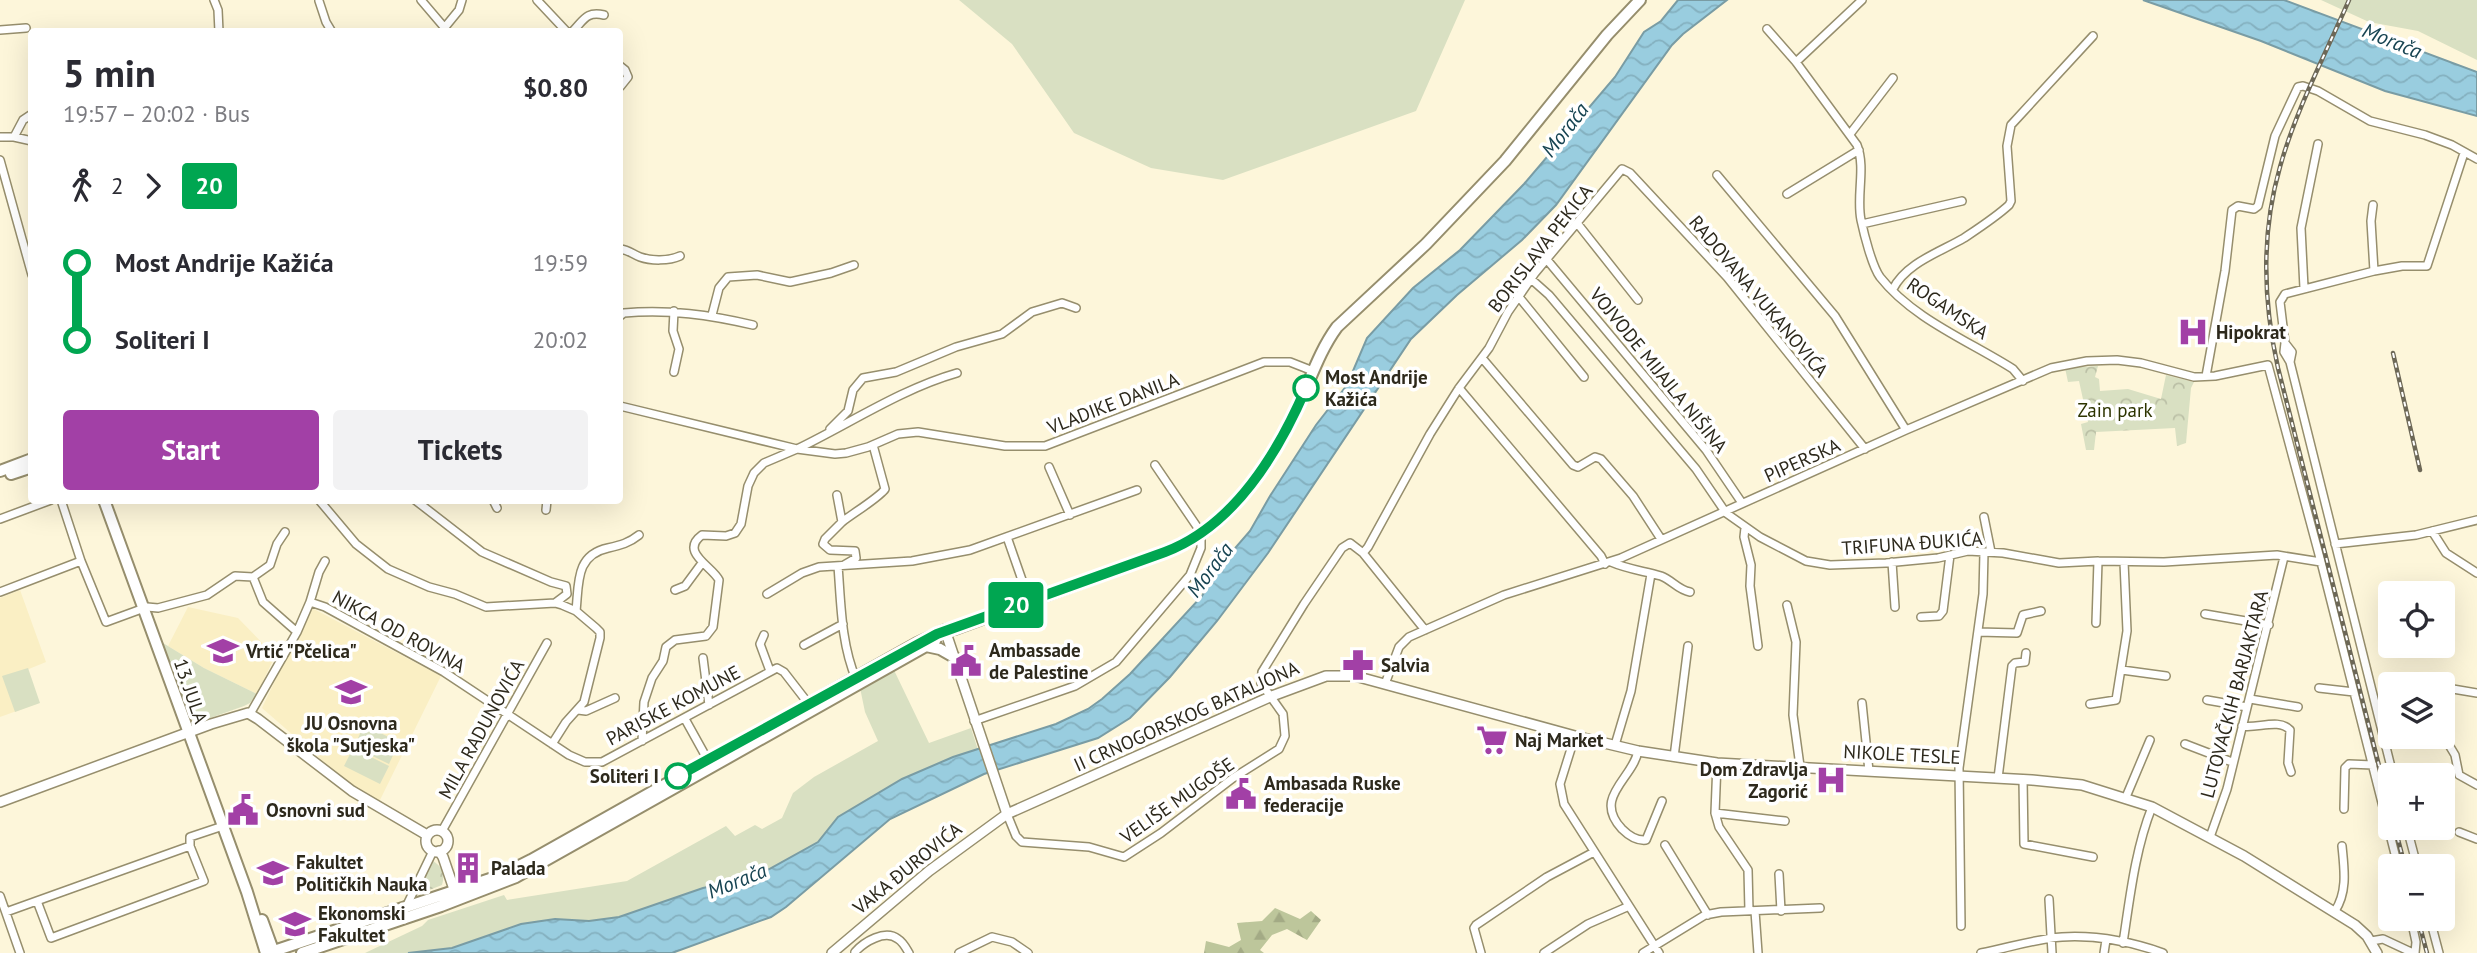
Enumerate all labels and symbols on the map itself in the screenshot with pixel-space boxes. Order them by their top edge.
water label: Morača [2358,16,2427,65]
water label: Morača [1535,96,1595,162]
street label: BORISLAVA PEKICA [1483,179,1597,317]
street label: RADOVANA VUKANOVIĆA [1684,210,1834,382]
street label: ROGAMSKA [1903,272,1993,344]
street label: VOJVODE MIJAJLA NIŠINA [1584,282,1733,457]
hospital icon: Hipokrat [2176,315,2210,349]
place label: Hipokrat [2216,320,2286,344]
place label: Most Andrije Kažića [1325,365,1428,411]
street label: VLADIKE DANILA [1043,367,1182,439]
marker: Most Andrije Kažića [1293,375,1319,401]
park label: Zain park [2077,398,2153,422]
street label: PIPERSKA [1760,433,1844,487]
street label: TRIFUNA ĐUKIĆA [1841,526,1983,560]
water label: Morača [1180,536,1239,603]
line badge: 20 [984,582,1048,628]
street label: NIKCA OD ROVINA [328,585,470,677]
street label: LUTOVAČKIH BARJAKTARA [2195,587,2273,801]
school or university icon: Vrtić "Pčelica" [206,634,240,668]
place label: Ambassade de Palestine [989,638,1088,684]
place label: Vrtić "Pčelica" [245,639,357,663]
public building icon: Ambassade de Palestine [949,644,983,678]
pharmacy icon: Salvia [1341,648,1375,682]
place label: Salvia [1381,653,1430,677]
street label: 13. JULA [169,655,213,727]
street label: MILA RADUNOVIĆA [433,655,529,803]
street label: II CRNOGORSKOG BATALJONA [1070,655,1302,777]
street label: PARISKE KOMUNE [602,660,744,750]
school or university icon: JU Osnovna škola "Sutjeska" [334,675,368,709]
place label: JU Osnovna škola "Sutjeska" [287,711,415,757]
supermarket icon: Naj Market [1475,723,1509,757]
place label: Naj Market [1515,728,1604,752]
street label: NIKOLE TESLE [1843,739,1961,769]
street label: VELIŠE MUGOŠE [1114,752,1239,849]
place label: Dom Zdravlja Zagorić [1700,757,1808,803]
marker: Soliteri I [665,763,691,789]
hospital icon: Dom Zdravlja Zagorić [1814,763,1848,797]
place label: Soliteri I [590,764,659,788]
place label: Ambasada Ruske federacije [1264,771,1401,817]
public building icon: Ambasada Ruske federacije [1224,777,1258,811]
public building icon: Osnovni sud [226,793,260,827]
place label: Osnovni sud [266,798,365,822]
street label: VAKA ĐUROVIĆA [847,817,966,920]
place label: Fakultet Političkih Nauka [296,850,428,896]
building icon: Palada [451,851,485,885]
school or university icon: Fakultet Političkih Nauka [256,856,290,890]
place label: Palada [491,856,545,880]
water label: Morača [703,856,771,905]
place label: Ekonomski Fakultet [318,901,406,947]
school or university icon: Ekonomski Fakultet [278,907,312,941]

